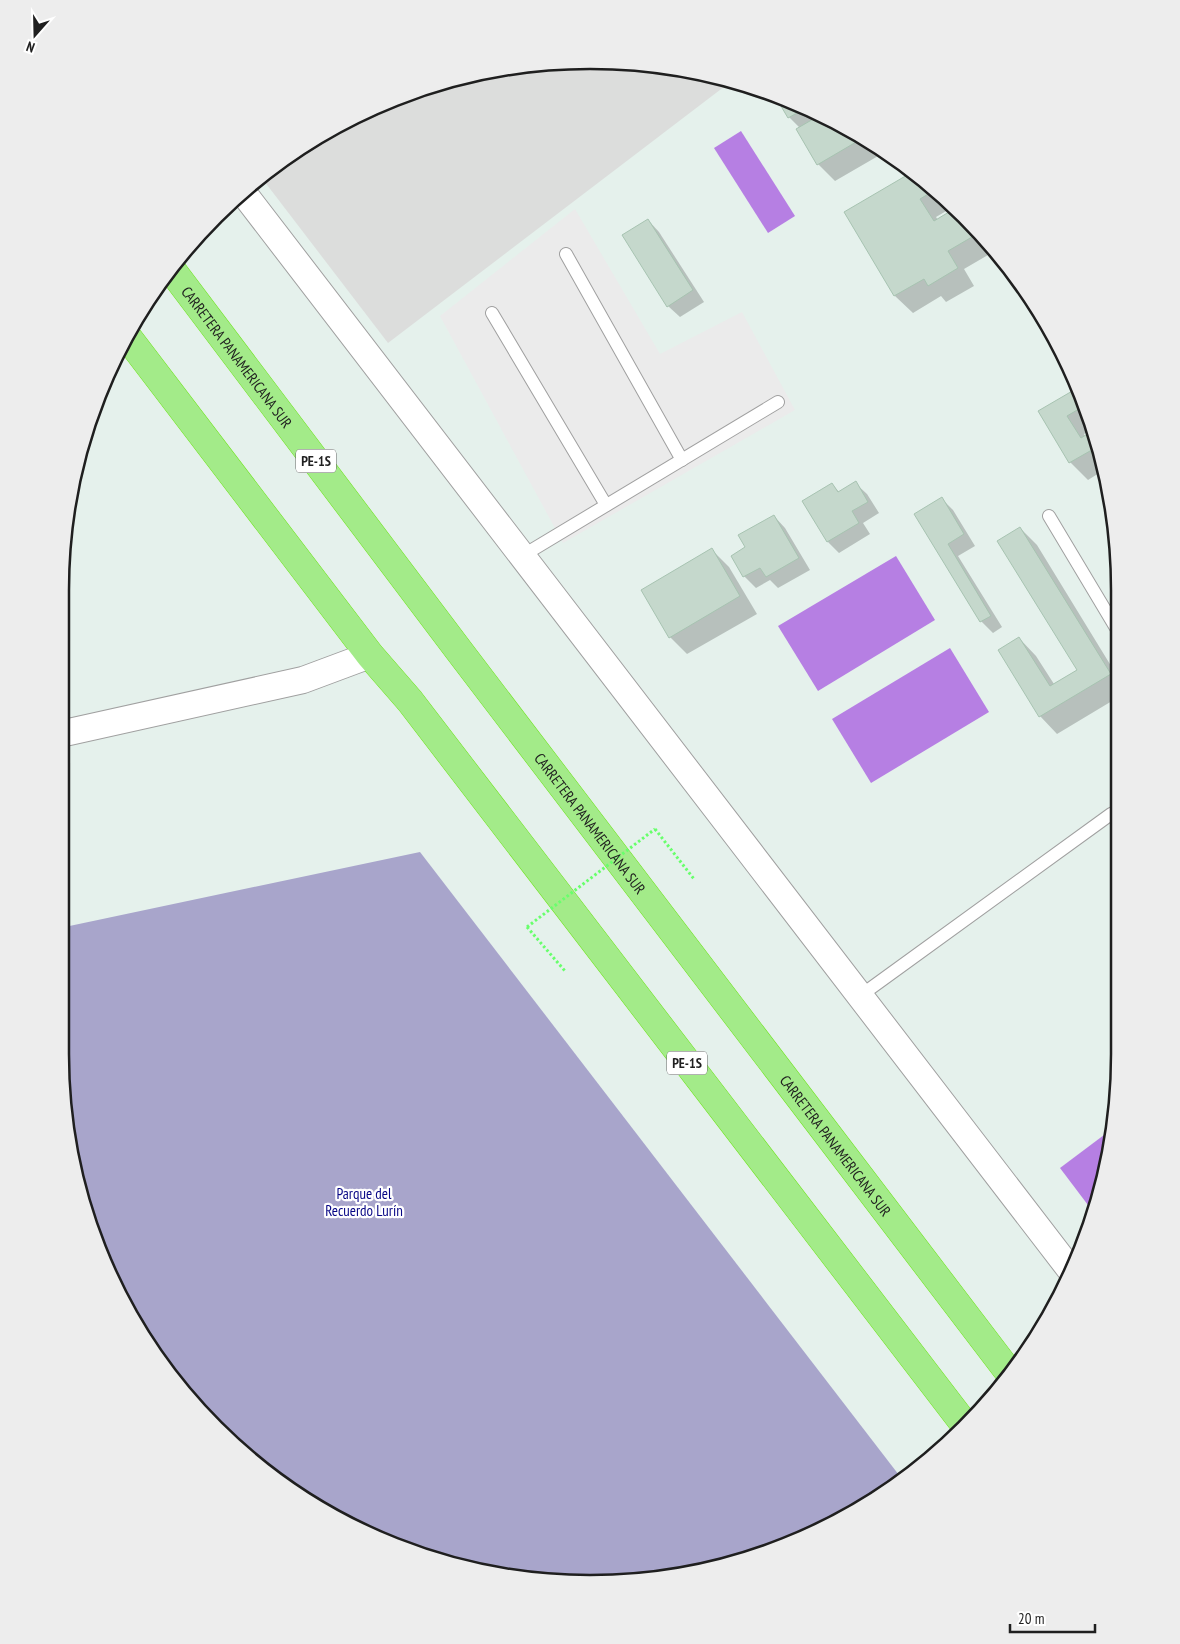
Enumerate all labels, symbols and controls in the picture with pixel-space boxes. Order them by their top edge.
north arrow [10,10,60,60]
text: N [24,37,37,57]
street label: CARRETERA PANAMERICANA SUR [178,282,297,431]
road number: PE-1S [296,450,336,472]
street label: CARRETERA PANAMERICANA SUR [531,749,650,897]
road number: PE-1S [667,1052,707,1074]
street label: CARRETERA PANAMERICANA SUR [776,1071,896,1220]
park label: Parque del Recuerdo Lurín [325,1184,403,1220]
scale bar [1010,1602,1095,1634]
text: 20 m [1018,1609,1044,1628]

